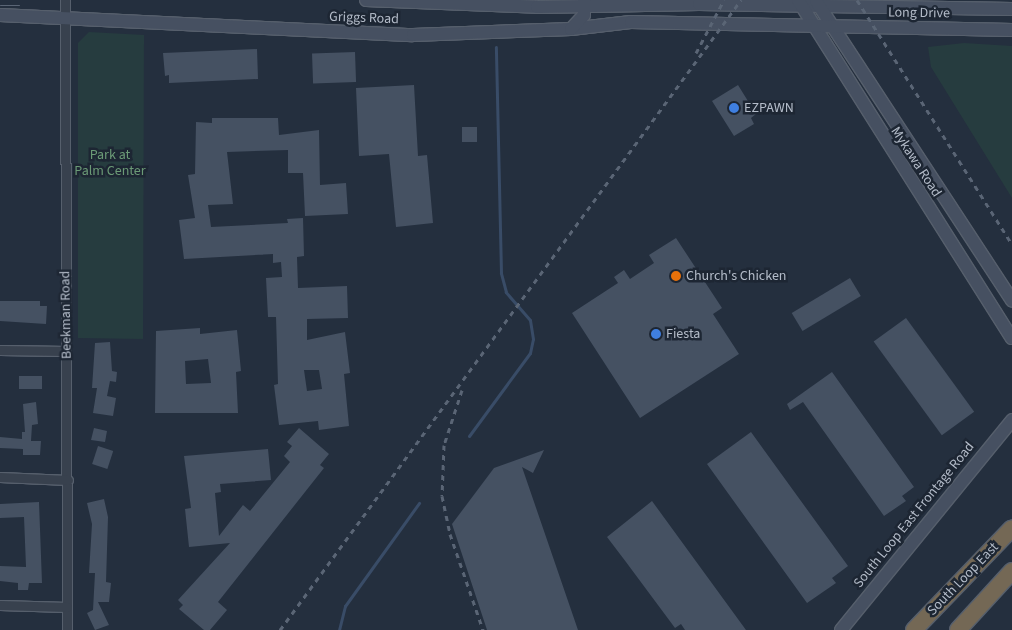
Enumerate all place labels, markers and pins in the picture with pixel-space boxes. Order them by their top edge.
place label: EZPAWN [744,100,794,116]
marker: EZPAWN [728,102,740,114]
place label: Church's Chicken [686,268,787,284]
marker: Church's Chicken [670,270,682,282]
place label: Fiesta [666,326,700,342]
marker: Fiesta [650,328,662,340]

